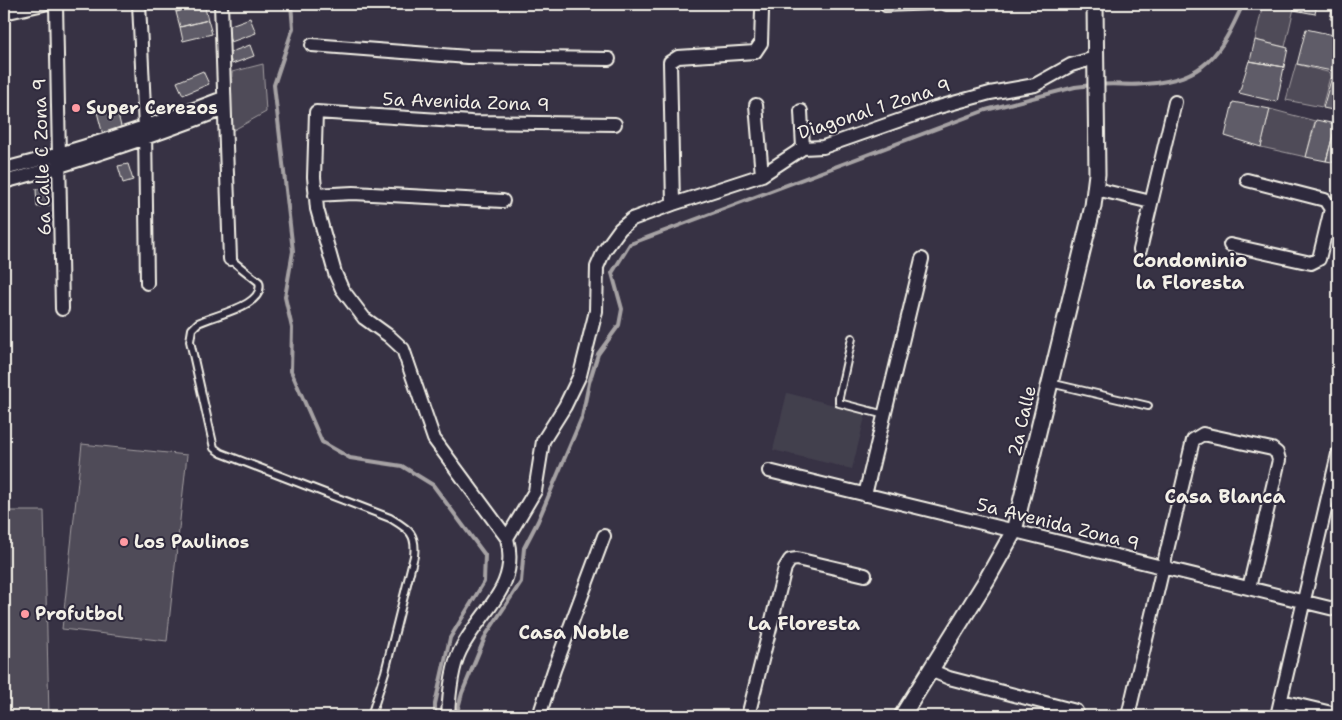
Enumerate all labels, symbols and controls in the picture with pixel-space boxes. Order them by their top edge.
street label: Diagonal 1 Zona 9 [795,73,953,145]
street label: 6a Calle C Zona 9 [27,78,57,236]
street label: 5a Avenida Zona 9 [382,87,550,117]
place label: Super Cerezos [86,96,218,120]
marker: Super Cerezos [70,102,82,114]
district label: Condominio la Floresta [1133,248,1247,295]
street label: 2a Calle [1002,383,1042,459]
district label: Casa Blanca [1164,484,1286,509]
street label: 5a Avenida Zona 9 [974,492,1142,556]
place label: Los Paulinos [134,530,249,554]
marker: Los Paulinos [118,536,130,548]
place label: Profutbol [35,602,124,626]
marker: Profutbol [19,608,31,620]
district label: La Floresta [748,611,860,636]
district label: Casa Noble [519,620,629,645]

